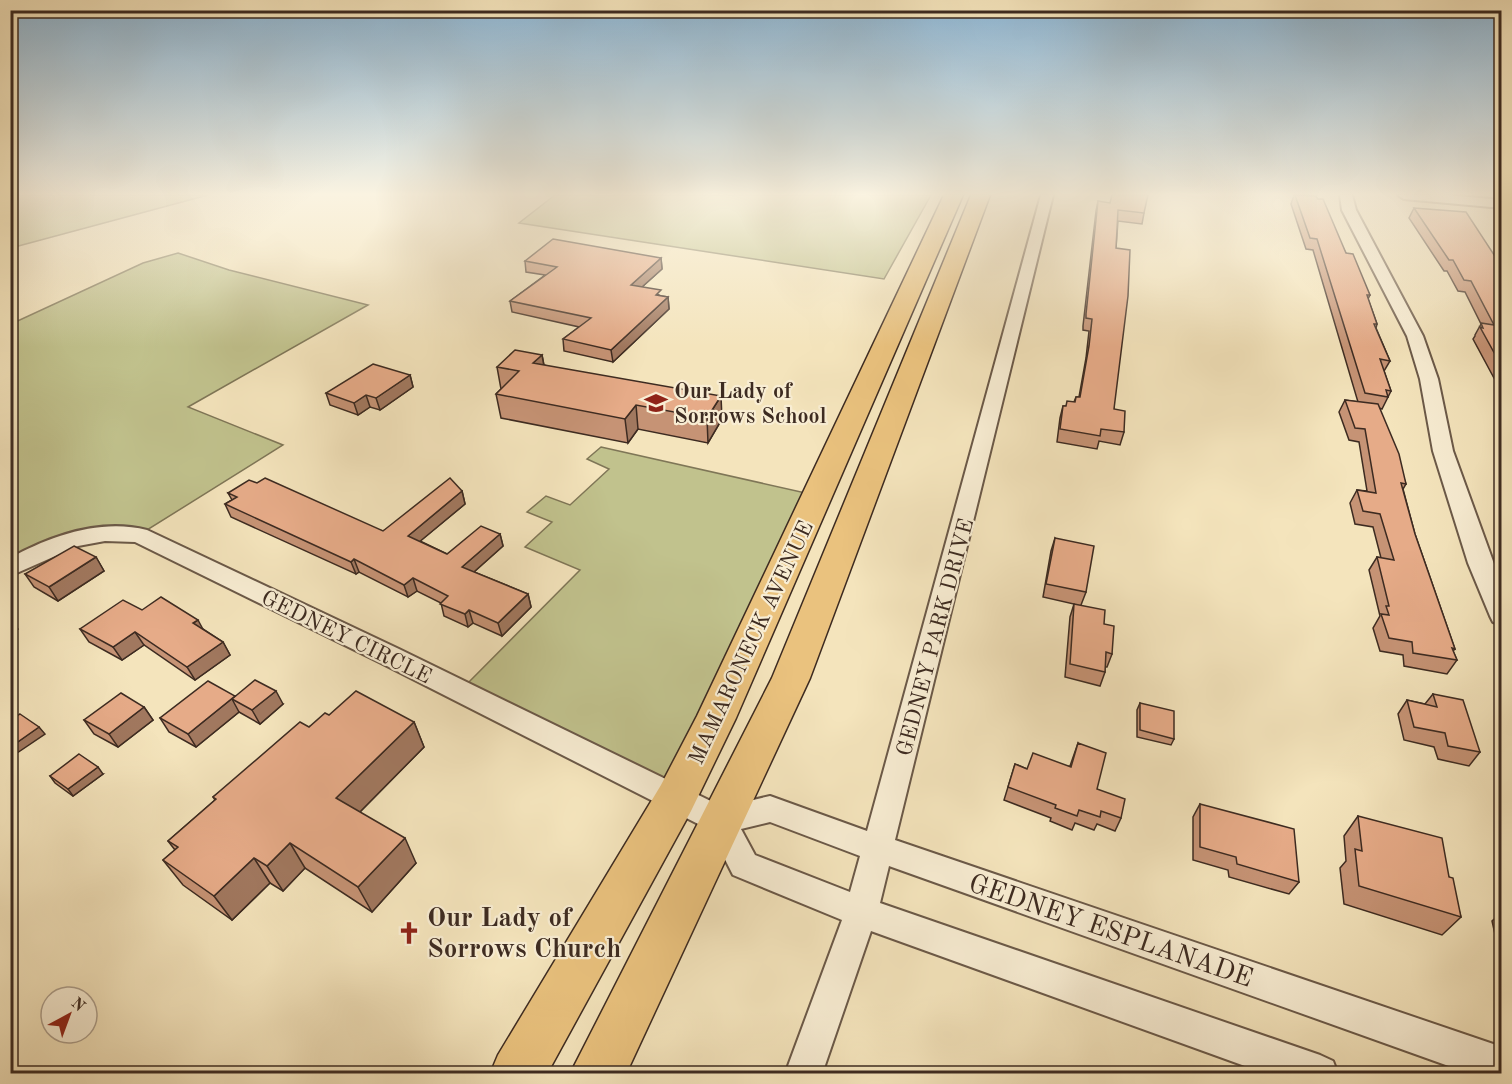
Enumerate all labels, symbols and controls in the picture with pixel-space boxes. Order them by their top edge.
place label: Our Lady of Sorrows School [674,381,827,428]
school or university icon: Our Lady of Sorrows School [643,390,669,416]
street label: GEDNEY PARK DRIVE [894,516,978,759]
street label: MAMARONECK AVENUE [686,518,818,768]
street label: GEDNEY CIRCLE [258,587,435,689]
street label: GEDNEY ESPLANADE [965,870,1256,993]
place label: Our Lady of Sorrows Church [427,905,621,963]
church icon: Our Lady of Sorrows Church [396,920,422,946]
north arrow [39,985,99,1045]
text: N [68,995,88,1016]

